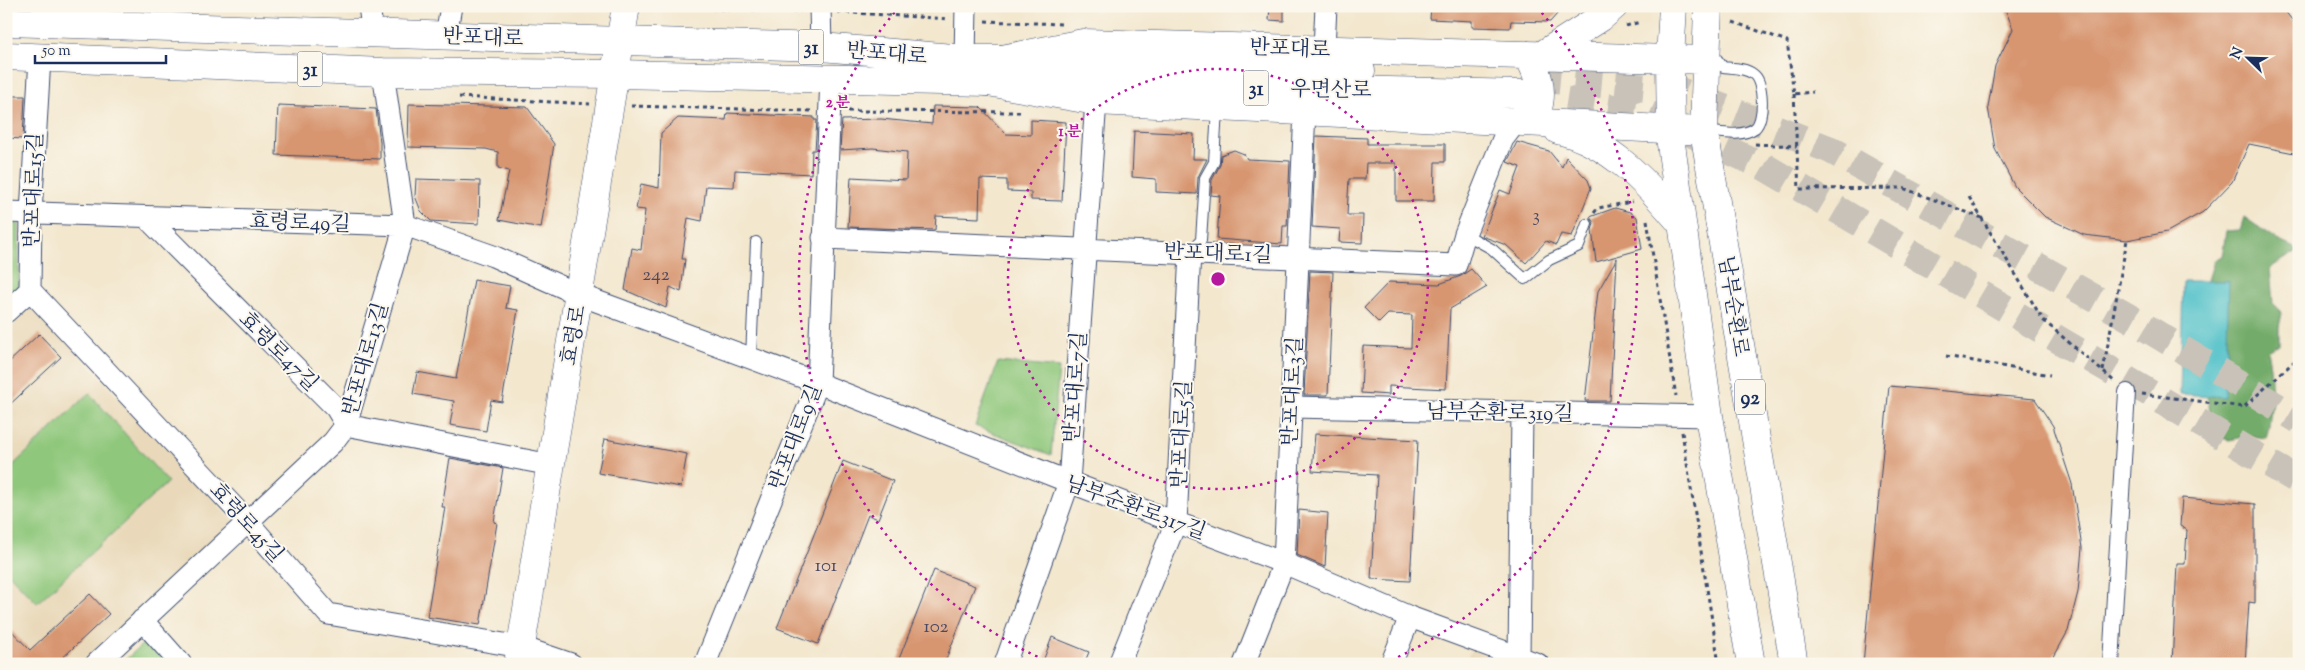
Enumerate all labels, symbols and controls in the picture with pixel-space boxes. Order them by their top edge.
street label: 반포대로 [442,23,524,55]
road number: 31 [798,30,824,64]
scale bar [35,32,166,64]
north arrow [2222,32,2272,82]
street label: 반포대로 [1249,34,1331,66]
street label: 반포대로 [845,37,929,73]
text: 50 m [41,41,71,62]
text: N [2226,45,2249,63]
road number: 31 [298,52,322,86]
road number: 31 [1244,70,1268,106]
street label: 우면산로 [1290,75,1372,107]
text: 2 분 [826,93,850,114]
text: 1 분 [1059,122,1081,143]
street label: 반포대로15길 [18,132,52,248]
house number: 3 [1532,203,1540,230]
street label: 효령로49길 [249,207,351,241]
street label: 반포대로1길 [1163,238,1273,272]
street label: 남부순환로 [1709,254,1755,359]
house number: 242 [642,262,670,289]
centre of rings [1209,270,1227,288]
street label: 반포대로13길 [336,299,397,420]
street label: 효령로 [555,303,595,368]
street label: 효령로47길 [231,306,324,399]
street label: 반포대로7길 [1058,330,1096,444]
street label: 반포대로3길 [1276,335,1312,447]
street label: 반포대로5길 [1165,379,1201,489]
street label: 반포대로9길 [763,380,831,495]
road number: 92 [1735,380,1765,414]
street label: 남부순환로319길 [1426,398,1574,430]
street label: 남부순환로317길 [1061,469,1210,548]
street label: 효령로45길 [201,477,290,570]
house number: 101 [815,553,838,580]
house number: 102 [923,614,949,641]

